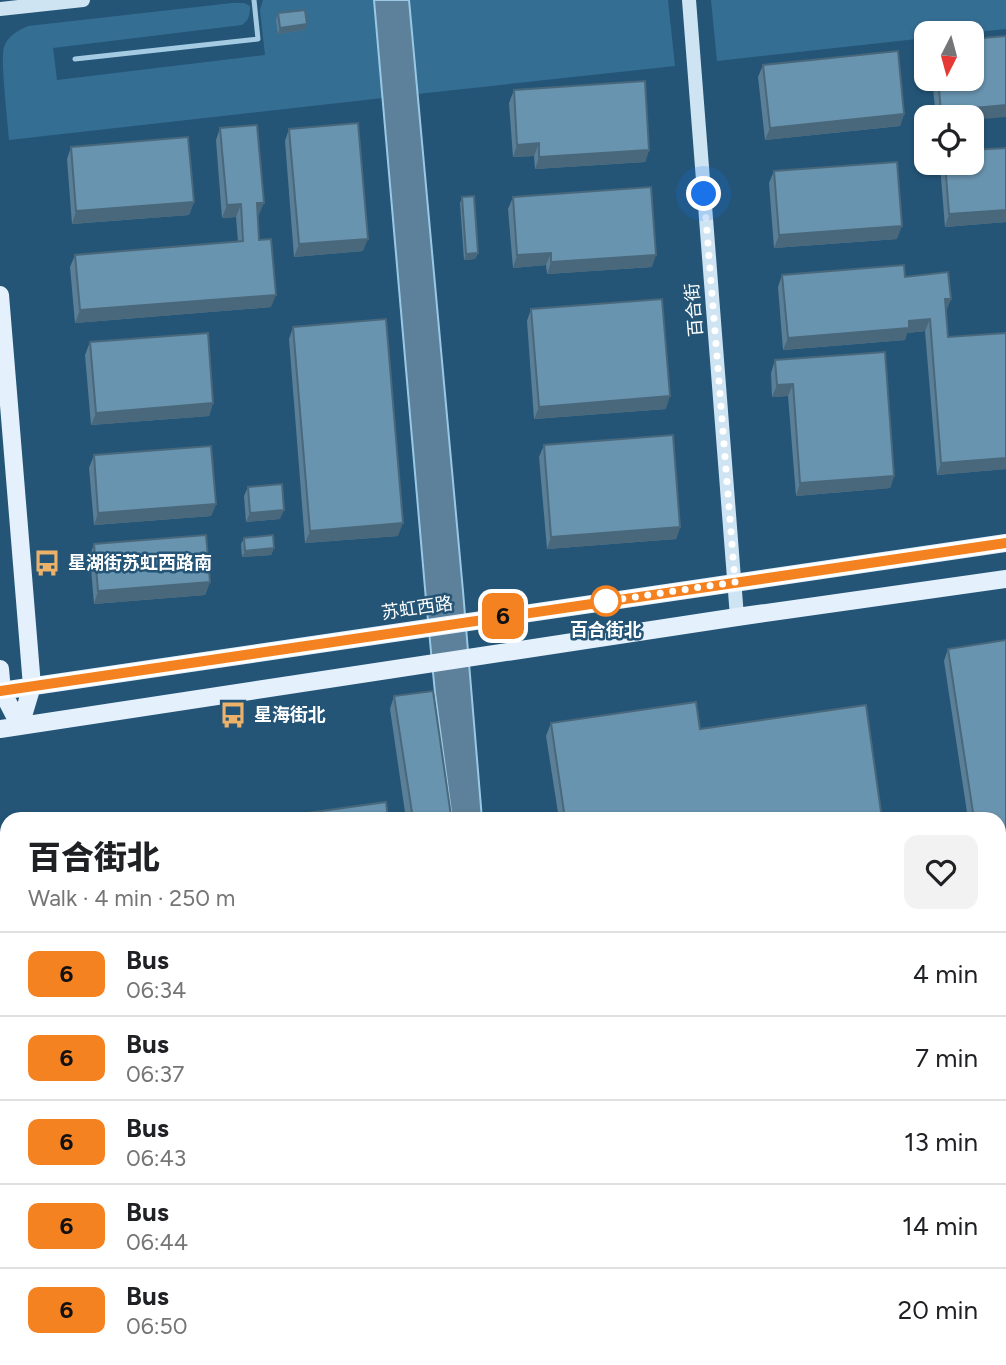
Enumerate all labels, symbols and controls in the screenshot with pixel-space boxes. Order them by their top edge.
north arrow [914,21,984,91]
map controls [914,21,984,175]
button: locate [914,105,984,175]
your location [686,176,721,211]
street label: 百合街 [681,282,707,338]
bus stop icon: 星湖街苏虹西路南 [32,548,62,578]
place label: 星湖街苏虹西路南 [68,552,212,574]
marker: 百合街北 [591,586,621,616]
street label: 苏虹西路 [380,592,454,624]
line badge: 6 [480,593,526,639]
text: 6 [496,601,510,630]
place label: 百合街北 [570,619,642,641]
bus stop icon: 星海街北 [218,700,248,730]
place label: 星海街北 [254,704,326,726]
button: heart [904,835,978,909]
text: 百合街北 [28,838,160,877]
text: Walk · 4 min · 250 m [28,884,235,912]
text: Bus [126,944,169,976]
text: 4 min [913,958,978,990]
text: 6 [60,959,73,988]
text: 06:34 [126,976,186,1004]
text: Bus [126,1028,169,1060]
text: 7 min [915,1042,978,1074]
text: 6 [60,1043,73,1072]
text: 06:37 [126,1060,184,1088]
text: Bus [126,1112,169,1144]
text: 13 min [904,1126,978,1158]
text: 6 [60,1127,73,1156]
text: 06:43 [126,1144,186,1172]
text: Bus [126,1196,169,1228]
text: 14 min [902,1210,978,1242]
text: 6 [60,1211,73,1240]
text: 06:44 [126,1228,188,1256]
text: Bus [126,1280,169,1312]
text: 20 min [898,1294,978,1326]
text: 6 [60,1295,73,1324]
text: 06:50 [126,1312,188,1340]

